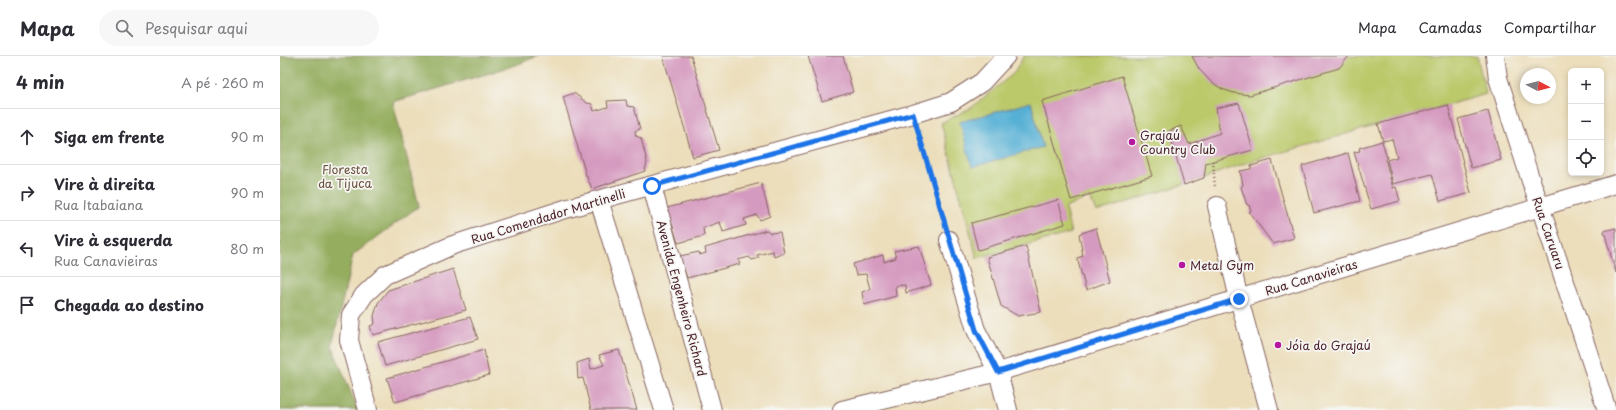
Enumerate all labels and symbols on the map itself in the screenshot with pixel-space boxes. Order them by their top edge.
north arrow [1520,68,1556,104]
place label: Grajaú Country Club [1140,126,1216,158]
marker: Grajaú Country Club [1127,137,1137,147]
park label: Floresta da Tijuca [318,160,372,192]
route start [643,177,661,195]
street label: Rua Comendador Martinelli [469,184,627,248]
street label: Rua Caruaru [1528,194,1570,272]
street label: Avenida Engenheiro Richard [652,218,712,378]
street label: Rua Canavieiras [1263,254,1360,300]
place label: Metal Gym [1190,256,1254,274]
marker: Metal Gym [1177,260,1187,270]
route end [1230,290,1248,308]
place label: Jóia do Grajaú [1286,336,1371,354]
marker: Jóia do Grajaú [1273,340,1283,350]

